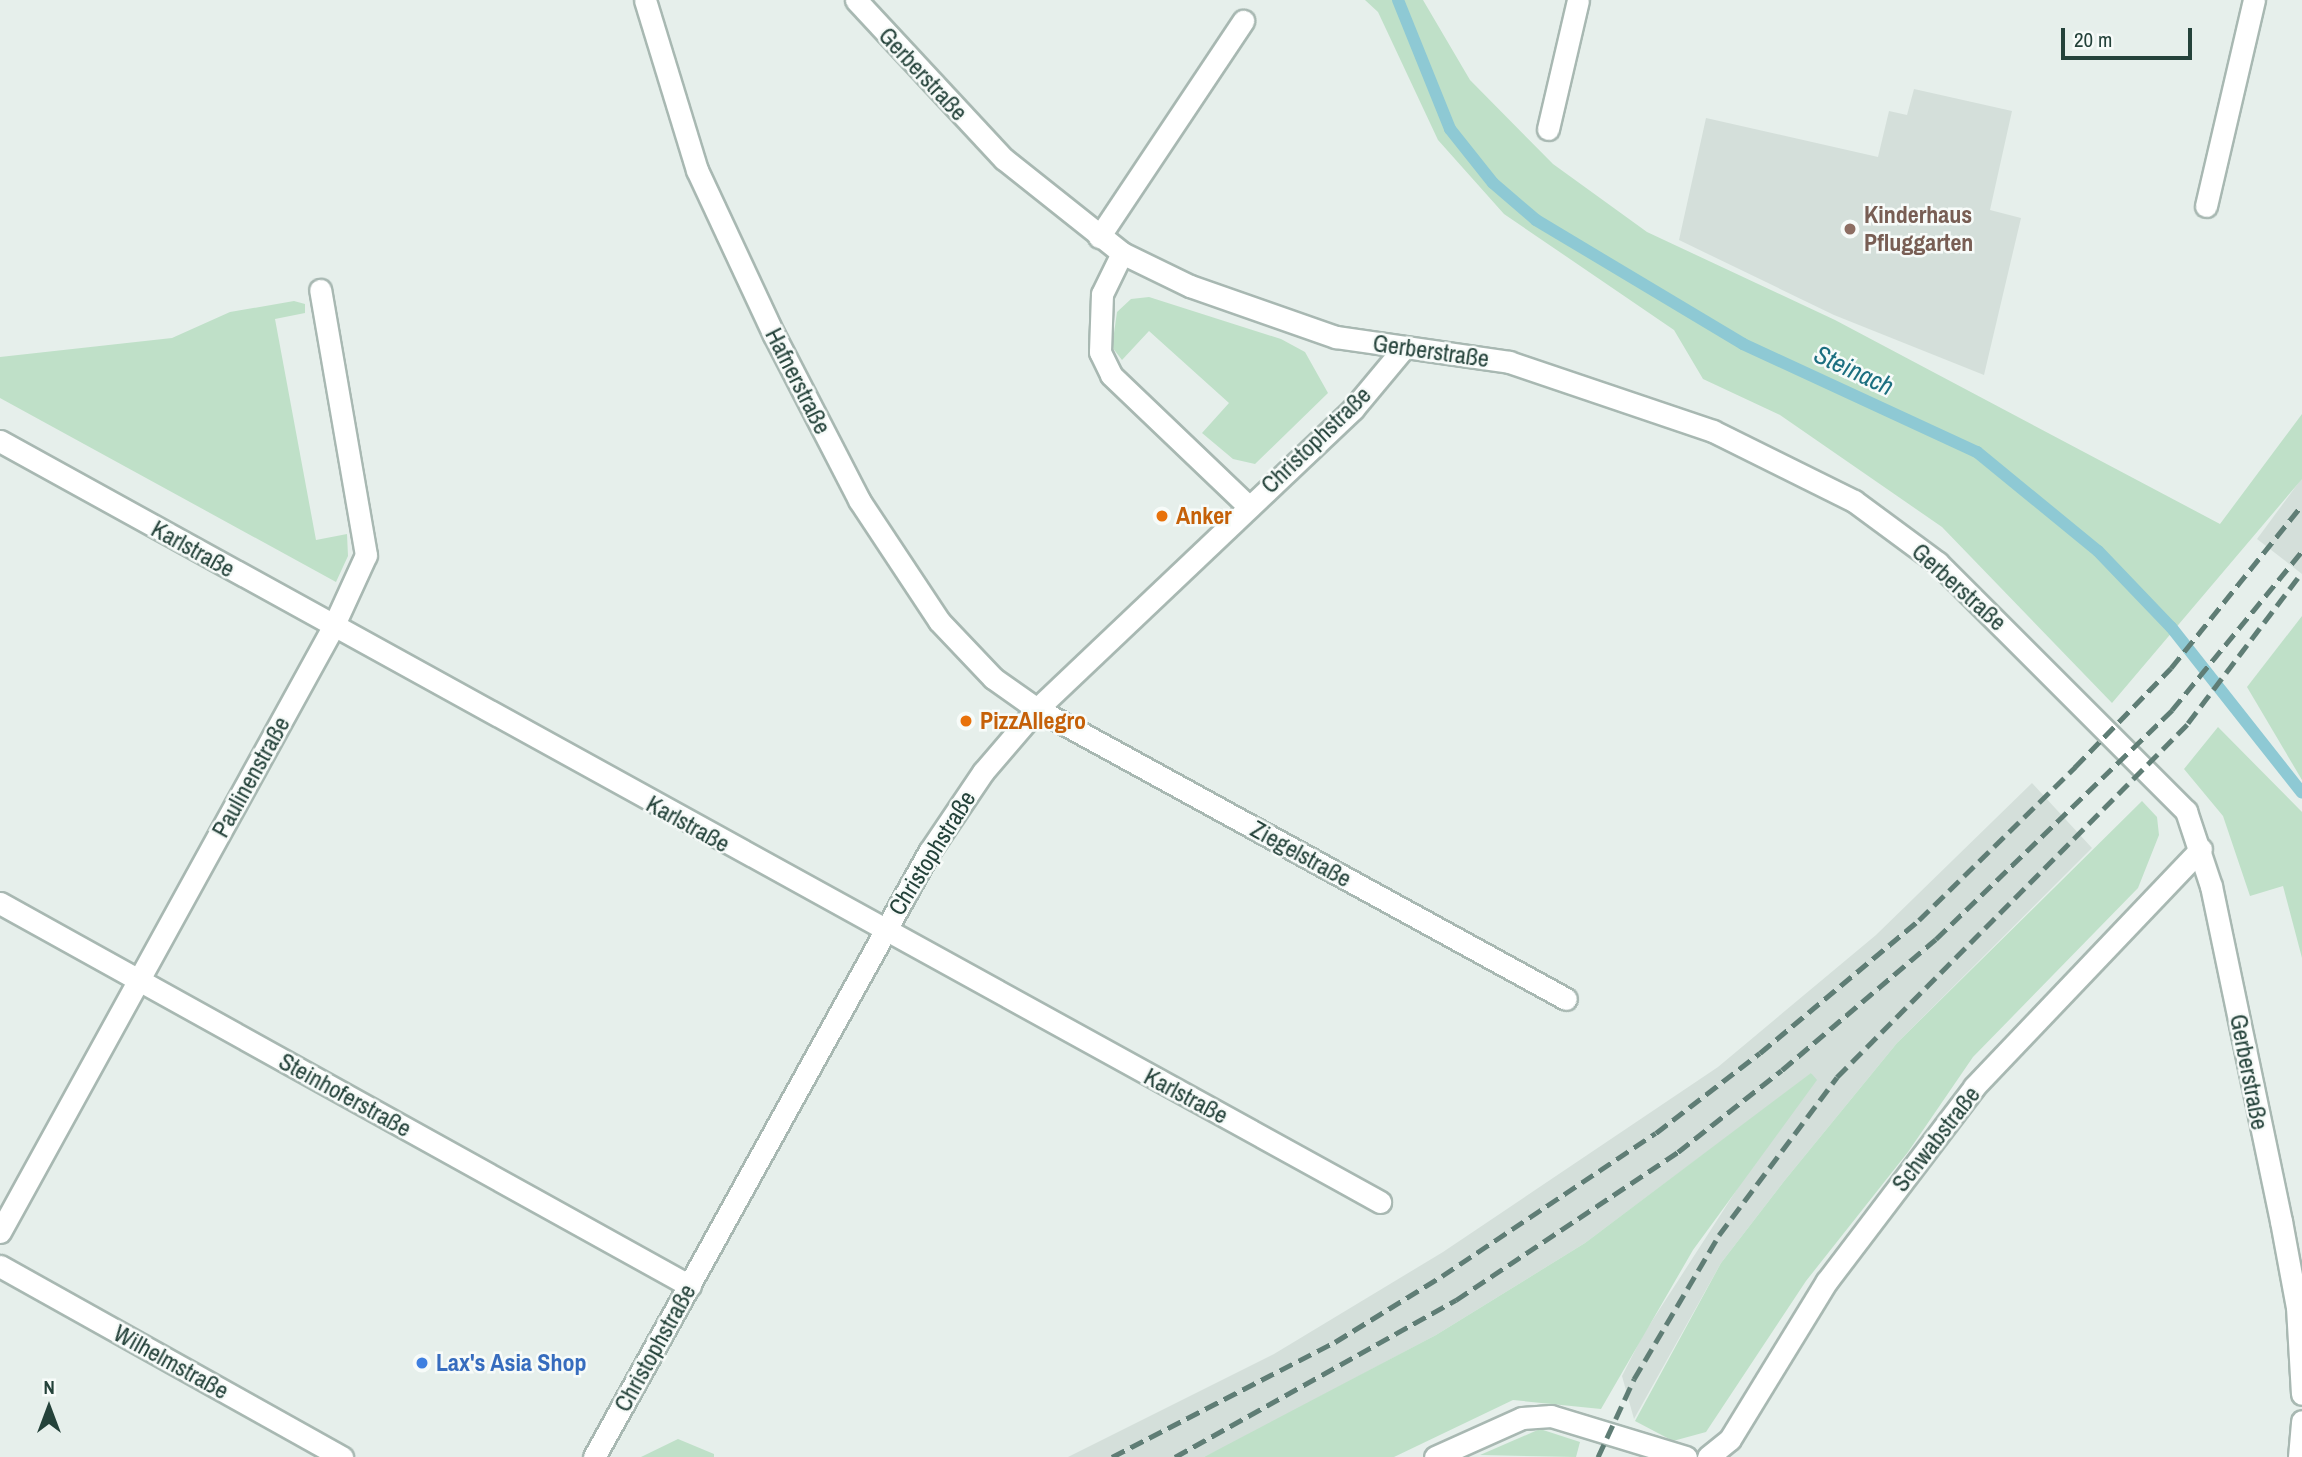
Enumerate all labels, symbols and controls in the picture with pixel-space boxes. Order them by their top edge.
scale bar [2064,14,2195,58]
street label: Gerberstraße [873,21,973,127]
text: 20 m [2074,25,2112,54]
place label: Kinderhaus Pfluggarten [1864,201,1973,257]
marker: Kinderhaus Pfluggarten [1842,221,1858,237]
street label: Hafnerstraße [759,323,837,439]
street label: Gerberstraße [1371,329,1491,373]
water label: Steinach [1809,338,1899,402]
street label: Christophstraße [1255,381,1377,499]
place label: Anker [1176,502,1232,530]
marker: Anker [1154,508,1170,524]
street label: Karlstraße [146,514,240,584]
street label: Gerberstraße [1906,537,2012,637]
place label: PizzAllegro [980,707,1086,735]
street label: Paulinenstraße [206,712,296,842]
marker: PizzAllegro [958,713,974,729]
street label: Christophstraße [882,786,982,920]
street label: Karlstraße [641,789,735,859]
street label: Ziegelstraße [1246,815,1356,893]
street label: Gerberstraße [2224,1012,2274,1132]
street label: Steinhoferstraße [274,1047,416,1143]
street label: Karlstraße [1139,1062,1233,1130]
street label: Schwabstraße [1886,1081,1986,1197]
street label: Christophstraße [608,1279,702,1417]
street label: Wilhelmstraße [109,1319,233,1405]
place label: Lax's Asia Shop [436,1349,587,1377]
marker: Lax's Asia Shop [414,1355,430,1371]
north arrow [14,1373,84,1443]
text: N [43,1374,55,1400]

